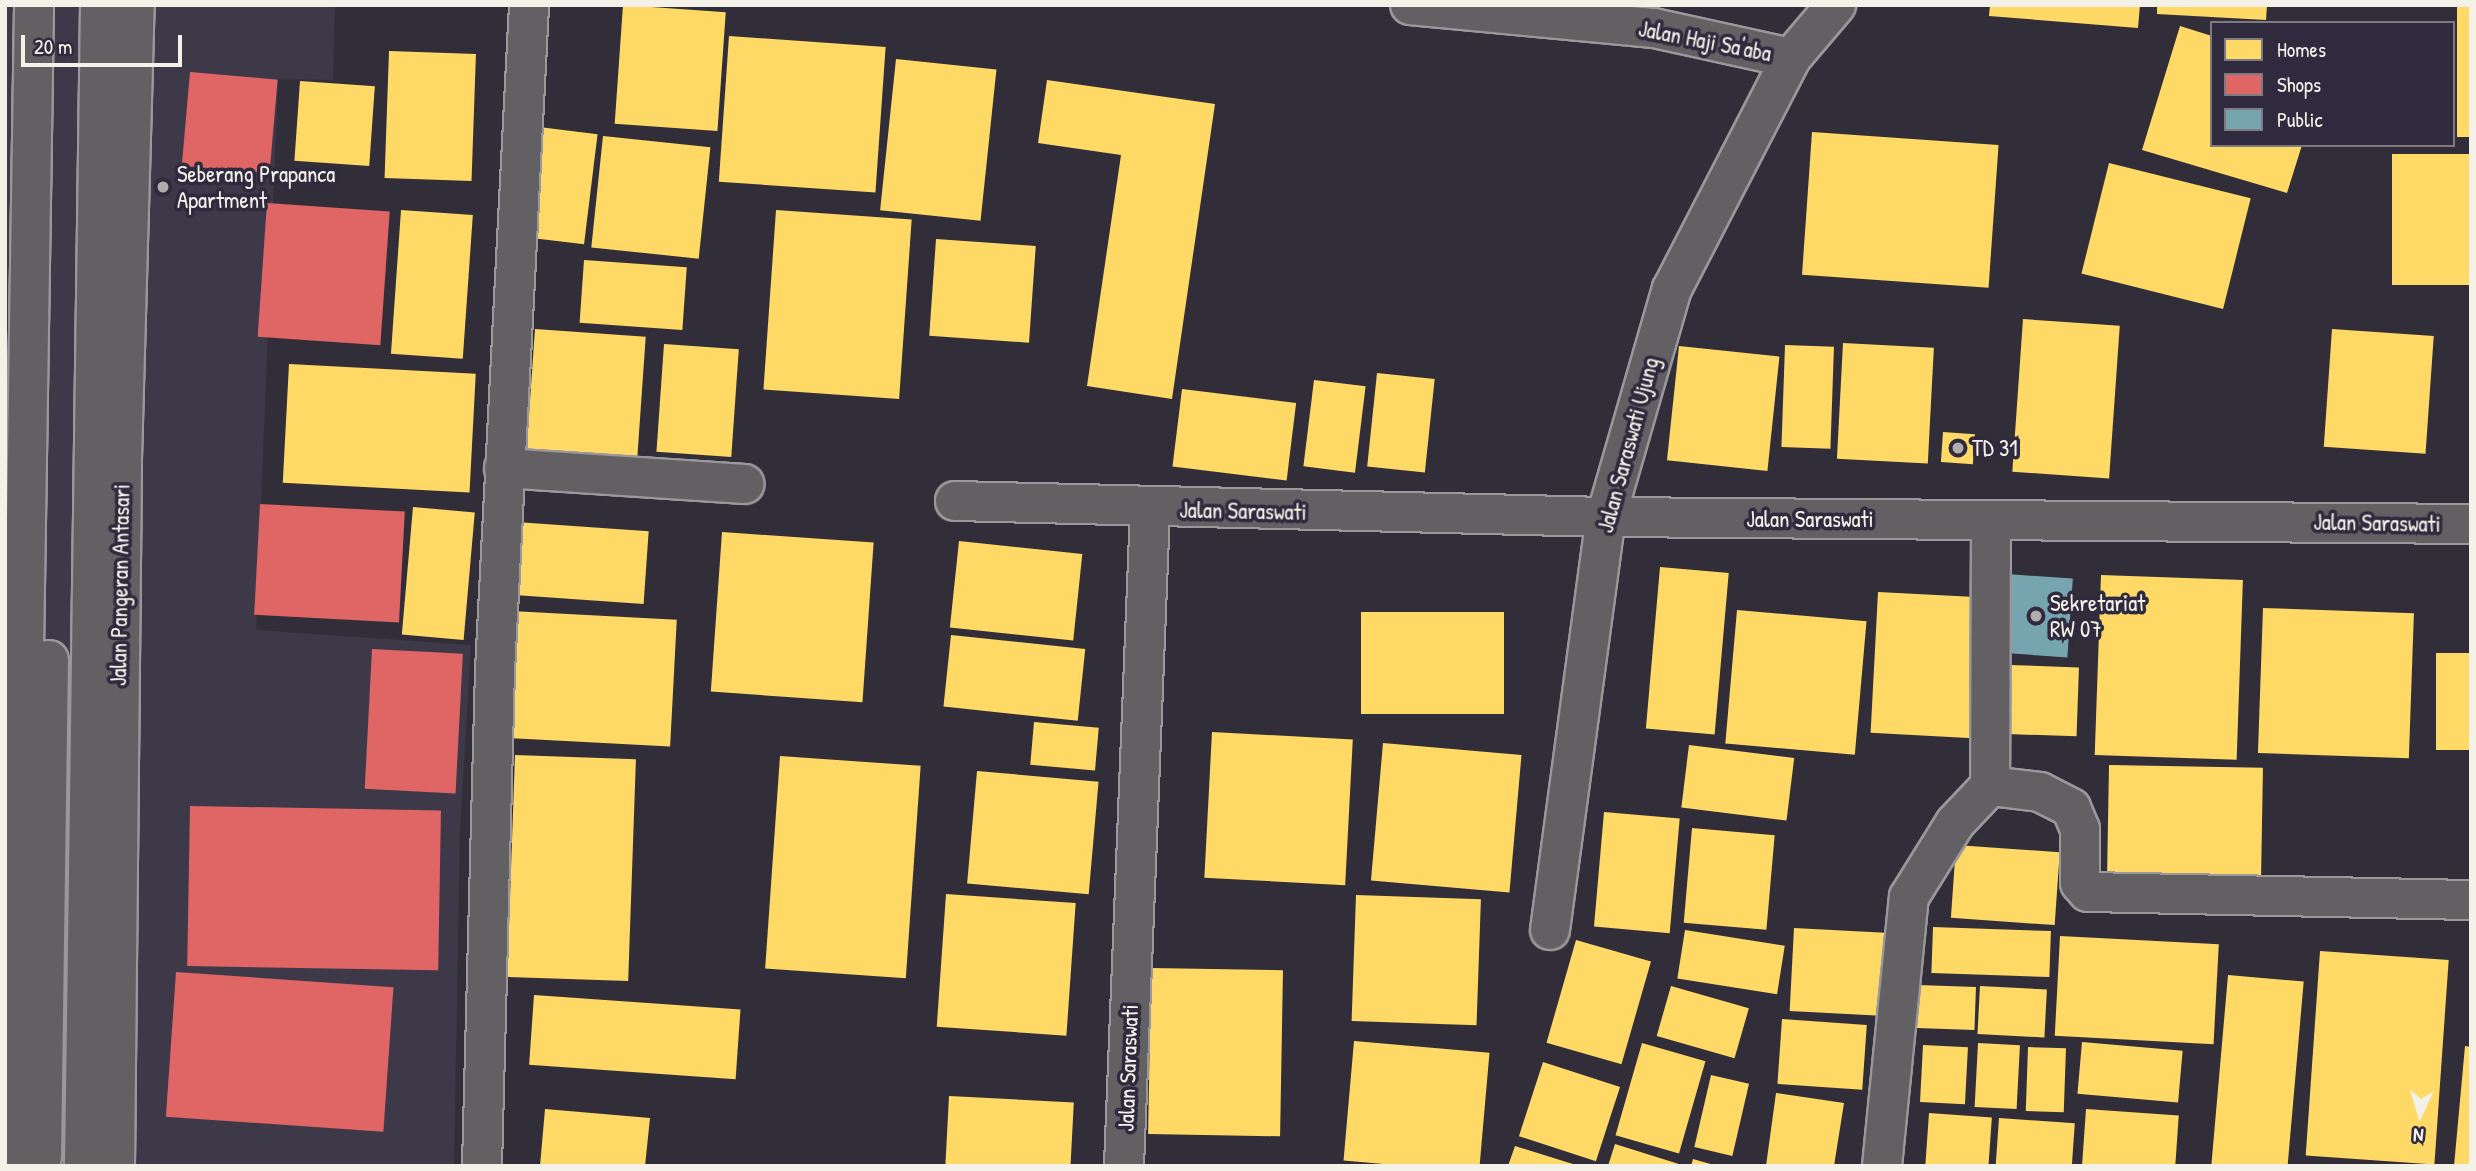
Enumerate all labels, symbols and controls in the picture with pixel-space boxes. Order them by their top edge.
street label: Jalan Haji Sa'aba [1636,15,1774,67]
scale bar [24,21,186,65]
legend [2210,21,2455,147]
text: 20 m [34,32,72,61]
text: Homes [2277,35,2326,64]
text: Shops [2277,70,2321,99]
text: Public [2277,105,2323,134]
place label: Seberang Prapanca Apartment [177,160,335,214]
marker: Seberang Prapanca Apartment [155,179,171,195]
street label: Jalan Saraswati Ujung [1591,354,1665,536]
place label: TD 31 [1972,434,2018,462]
marker: TD 31 [1950,440,1966,456]
street label: Jalan Pangeran Antasari [104,484,136,686]
street label: Jalan Saraswati [1179,496,1307,526]
street label: Jalan Saraswati [1746,505,1874,533]
street label: Jalan Saraswati [2313,508,2441,538]
place label: Sekretariat RW 07 [2050,589,2145,643]
marker: Sekretariat RW 07 [2028,608,2044,624]
street label: Jalan Saraswati [1112,1004,1144,1132]
north arrow [2385,1080,2455,1150]
text: N [2413,1123,2424,1149]

